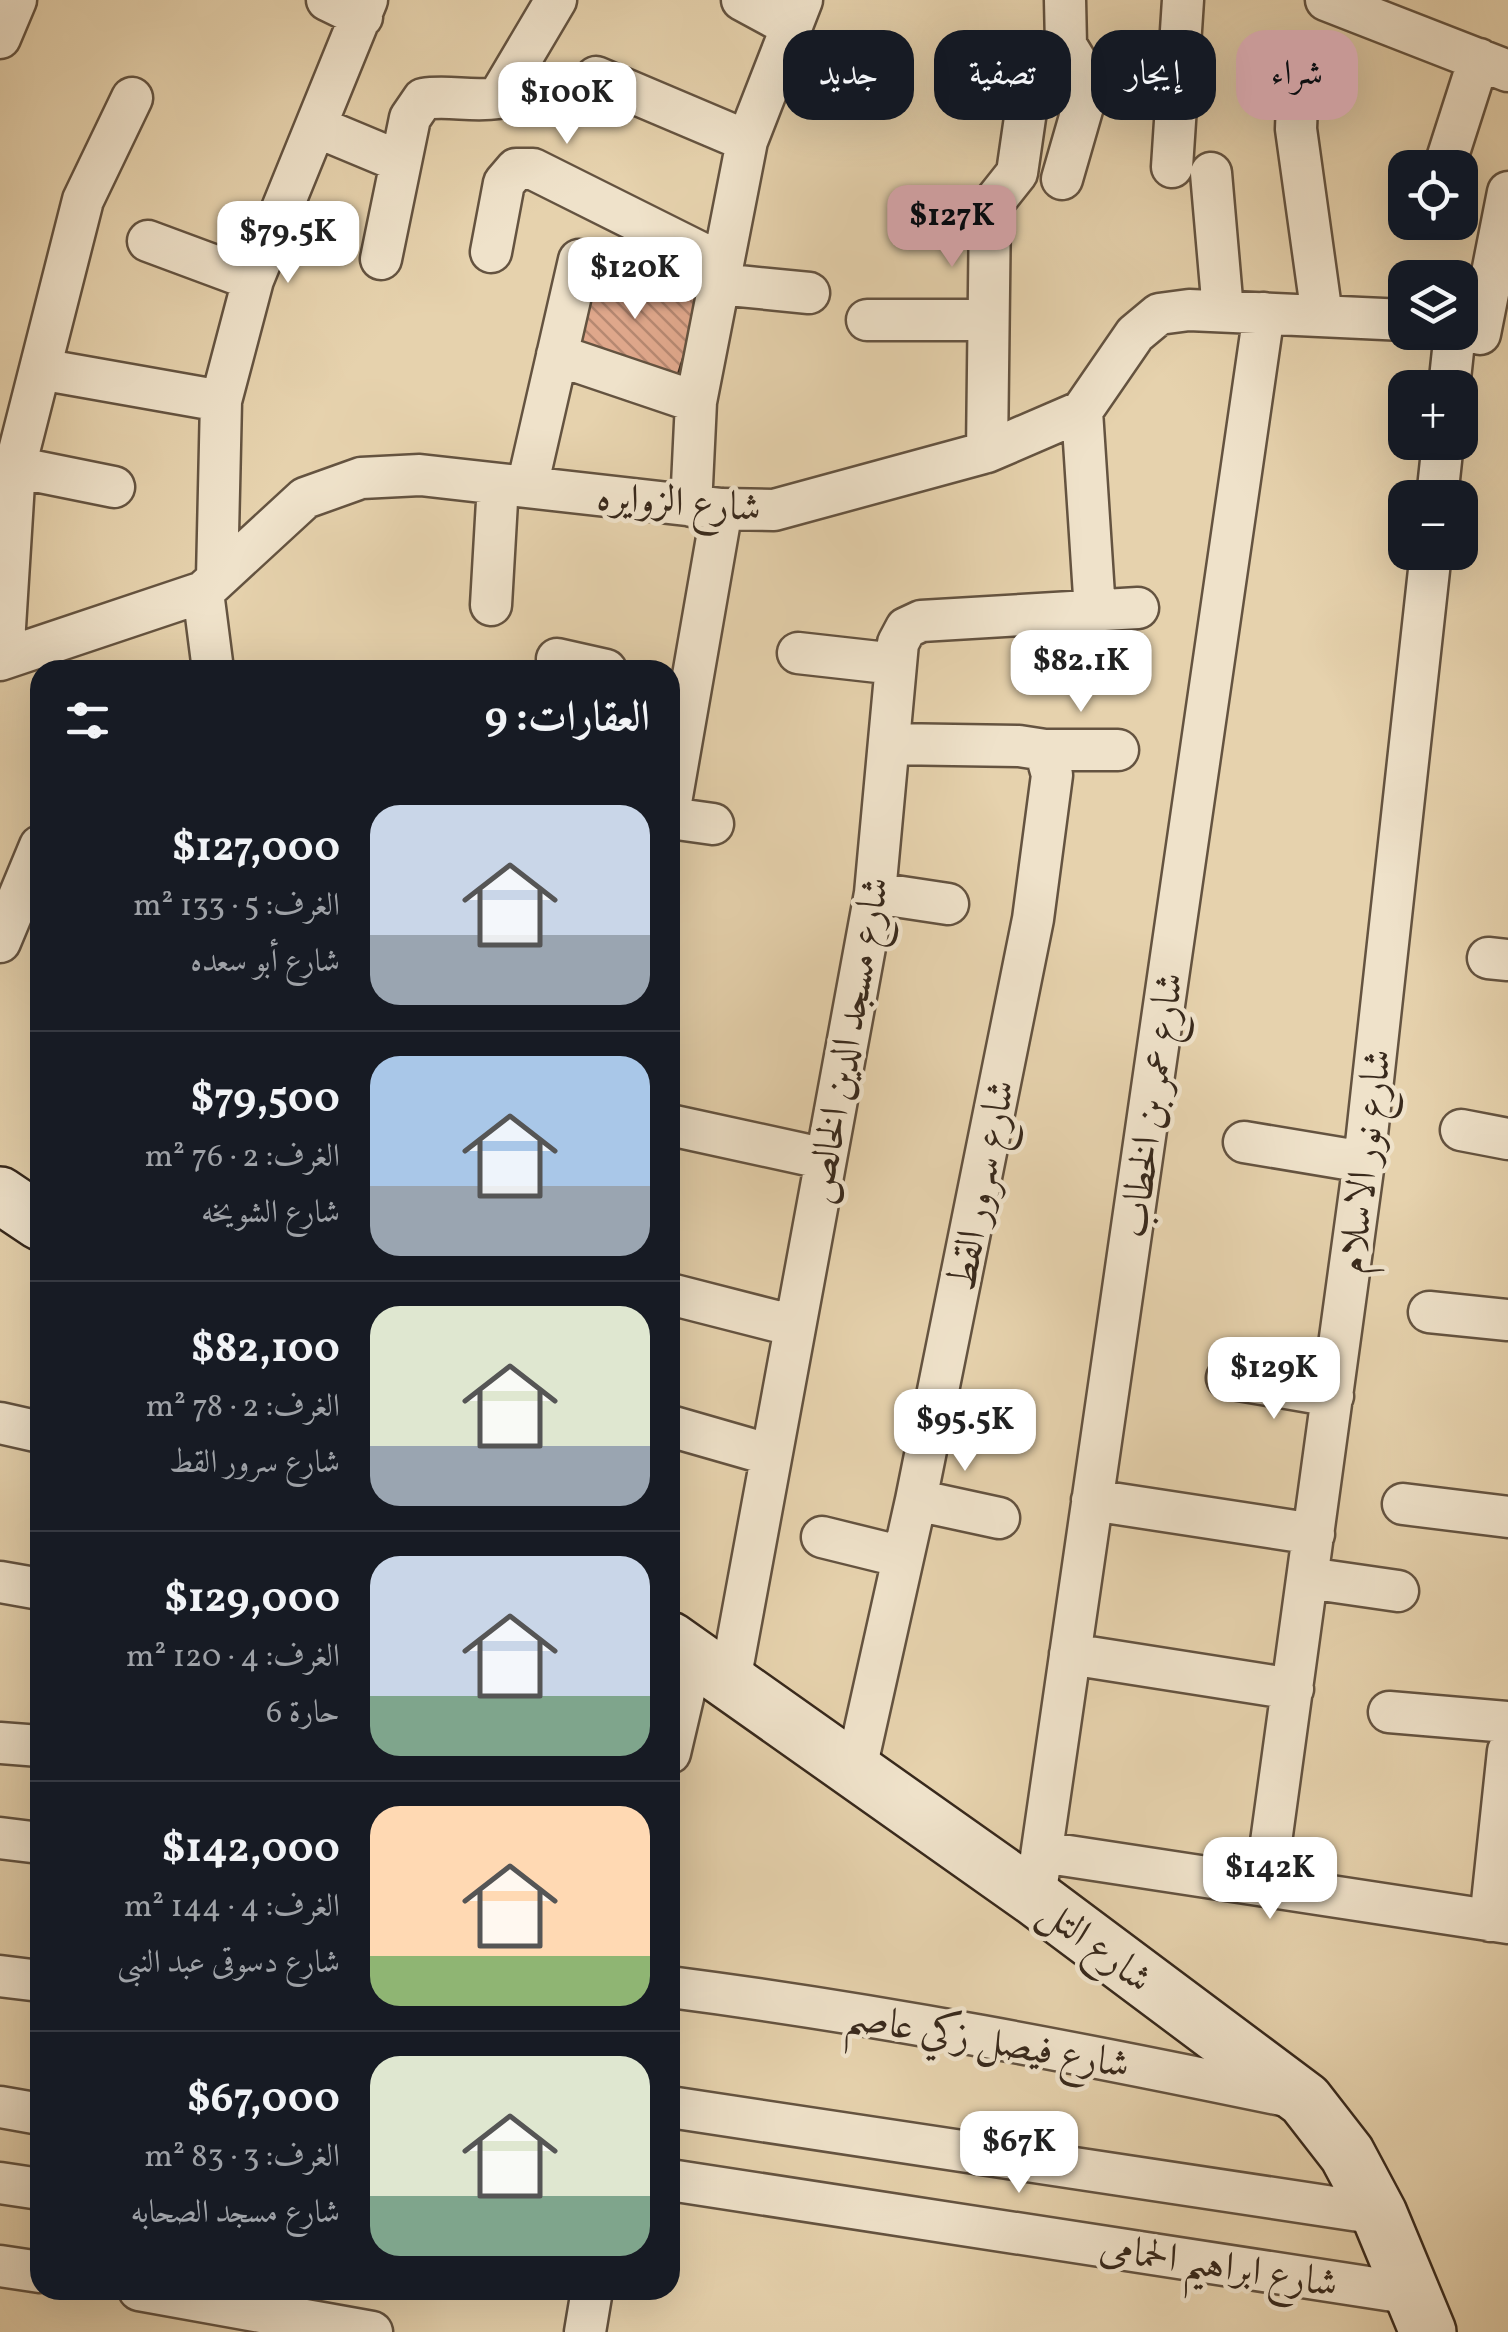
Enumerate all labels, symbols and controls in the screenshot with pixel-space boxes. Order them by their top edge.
chip: جديد [783,30,914,120]
chip: تصفية [934,30,1071,120]
chip: إيجار [1091,30,1216,120]
chip: شراء [1236,30,1358,120]
pin: $100K [497,62,637,147]
text: $100K [520,72,614,116]
map controls [1388,150,1478,570]
button: locate [1388,150,1478,240]
pin: $127K [882,185,1022,270]
text: $127K [909,195,995,239]
pin: $79.5K [207,201,369,286]
text: $79.5K [239,211,337,255]
pin: $120K [565,237,705,322]
text: $120K [590,247,680,291]
button: layers [1388,260,1478,350]
button: + [1388,370,1478,460]
street label: شارع الزوايره [594,471,763,541]
button: − [1388,480,1478,570]
pin: $82.1K [1000,630,1162,715]
text: $82.1K [1033,640,1129,684]
text: العقارات: 9 [484,690,650,749]
icon: filters [60,693,115,748]
text: $127,000 [172,820,340,879]
icon: home [450,845,570,965]
street label: شارع مسجد الدين الخالص [794,873,908,1209]
text: الغرف: 5 · 133 m² [133,885,340,929]
text: شارع أبو سعده [190,941,340,985]
street label: شارع عمر بن الخطاب [1108,969,1202,1242]
street label: شارع نور الاسلام [1325,1046,1411,1277]
text: $79,500 [190,1071,340,1130]
street label: شارع سرور القط [936,1075,1034,1297]
icon: home [450,1096,570,1216]
text: الغرف: 2 · 76 m² [145,1136,340,1180]
text: شارع الشويخه [201,1192,340,1236]
text: $82,100 [191,1321,340,1380]
pin: $129K [1204,1337,1344,1422]
icon: home [450,1346,570,1466]
text: $129K [1230,1347,1318,1391]
text: الغرف: 2 · 78 m² [146,1386,340,1430]
pin: $95.5K [884,1389,1046,1474]
text: $95.5K [916,1399,1014,1443]
text: شارع سرور القط [169,1442,340,1486]
text: $129,000 [164,1571,340,1630]
icon: home [450,1596,570,1716]
text: الغرف: 4 · 120 m² [126,1636,340,1680]
text: حارة 6 [266,1692,340,1736]
text: $142,000 [162,1821,340,1880]
pin: $142K [1200,1837,1340,1922]
icon: home [450,1846,570,1966]
text: $142K [1225,1847,1315,1891]
text: الغرف: 4 · 144 m² [124,1886,340,1930]
street label: شارع التل [1025,1886,1163,2010]
text: شارع دسوقى عبد النبى [117,1942,340,1986]
street label: شارع فيصل زكي عاصم [839,1990,1134,2103]
text: $67,000 [187,2071,340,2130]
icon: home [450,2096,570,2216]
pin: $67K [960,2111,1078,2196]
text: $67K [982,2121,1056,2165]
text: الغرف: 3 · 83 m² [145,2136,340,2180]
text: شارع مسجد الصحابه [131,2192,340,2236]
street label: شارع ابراهيم الحمامى [1094,2221,1342,2322]

